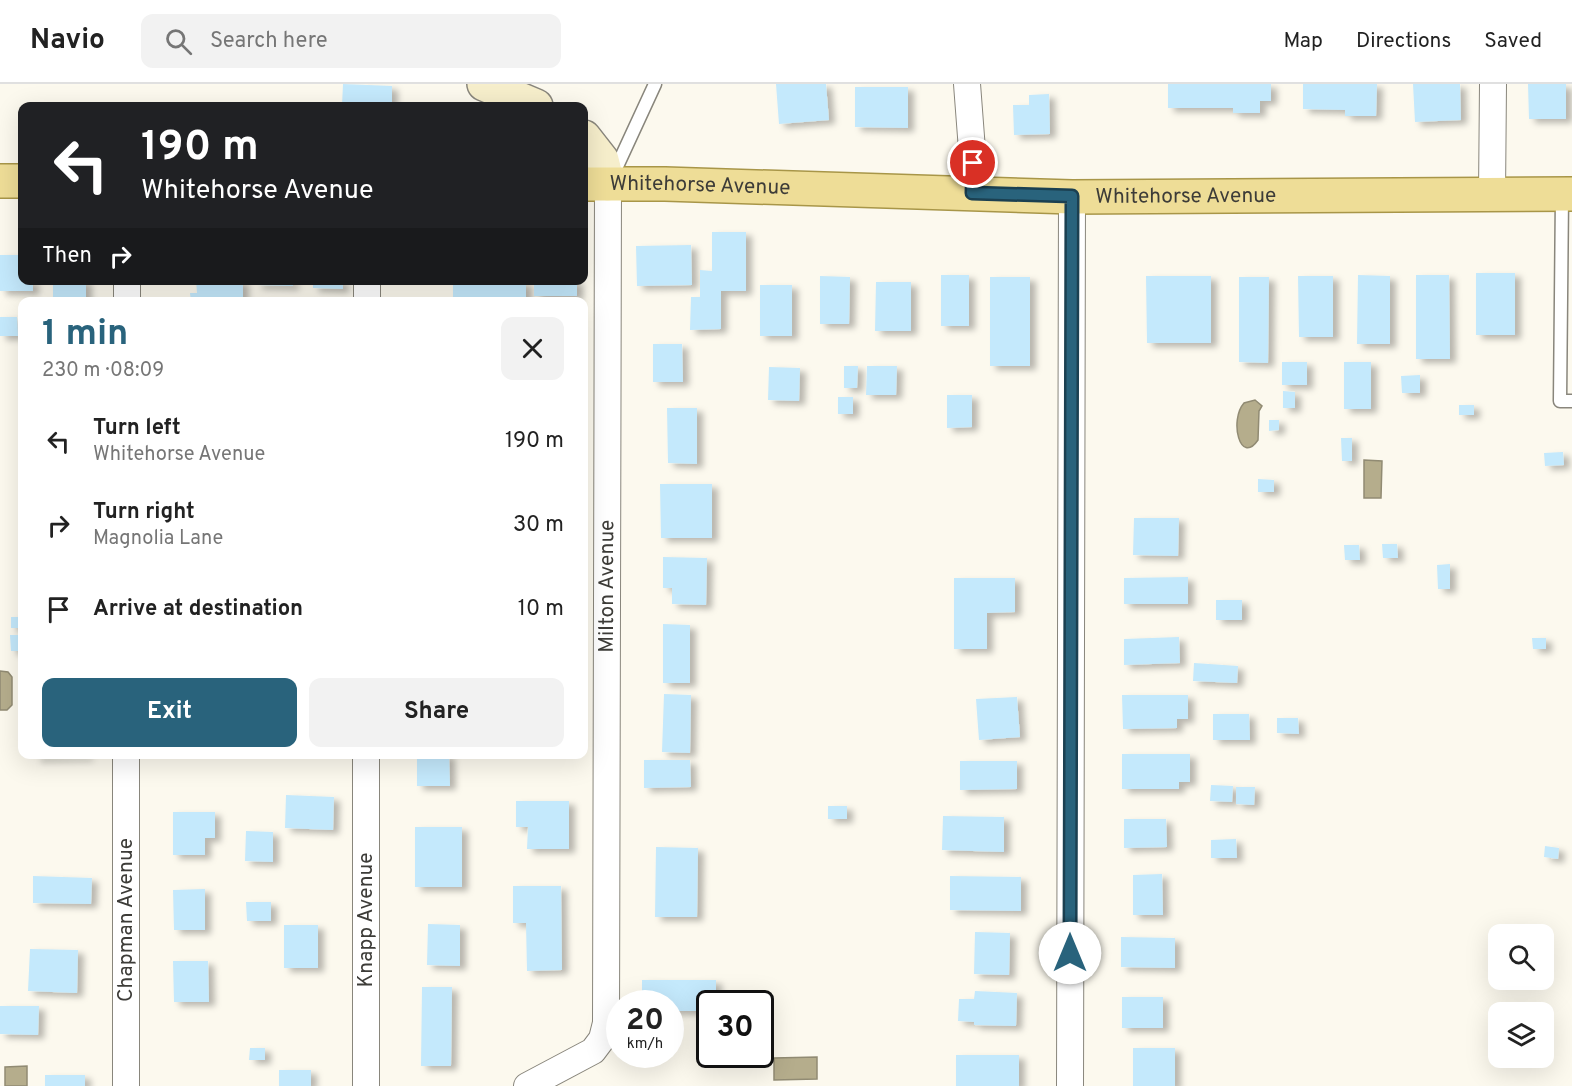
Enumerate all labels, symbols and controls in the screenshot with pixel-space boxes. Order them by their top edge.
search box [141,14,561,68]
text: Navio [30,23,105,59]
icon: search [162,25,195,58]
text: Search here [210,28,327,55]
text: Map [1283,28,1323,55]
text: Directions [1356,28,1451,55]
text: Saved [1484,28,1542,55]
text: 190 m [141,122,259,175]
icon: left [42,126,120,204]
pin [947,137,998,188]
icon: arrive [956,146,989,179]
street label: Whitehorse Avenue [610,170,791,201]
text: Whitehorse Avenue [141,174,373,208]
street label: Whitehorse Avenue [1095,182,1276,210]
icon: right [104,240,137,273]
text: Then [42,243,92,270]
text: 1 min [42,312,128,358]
button: close [501,317,564,380]
text: 230 m · 08:09 [42,358,164,384]
text: Turn left [93,415,181,442]
icon: left [42,425,75,458]
text: 190 m [505,428,564,455]
text: Whitehorse Avenue [93,442,265,468]
text: Turn right [93,499,195,526]
icon: right [42,509,75,542]
text: 30 m [513,512,564,539]
street label: Milton Avenue [593,520,621,653]
text: Magnolia Lane [93,526,223,552]
icon: arrive [42,593,75,626]
text: Arrive at destination [93,596,303,623]
text: 10 m [518,596,564,623]
button: Exit [42,678,297,747]
button: Share [309,678,564,747]
street label: Chapman Avenue [113,838,140,1002]
street label: Knapp Avenue [353,852,380,988]
position arrow [1038,921,1102,985]
map controls [1488,924,1554,1068]
button: search [1488,924,1554,990]
speed limit sign: 30 [696,990,774,1068]
button: layers [1488,1002,1554,1068]
text: 20 [626,1003,664,1040]
text: km/h [627,1035,663,1054]

